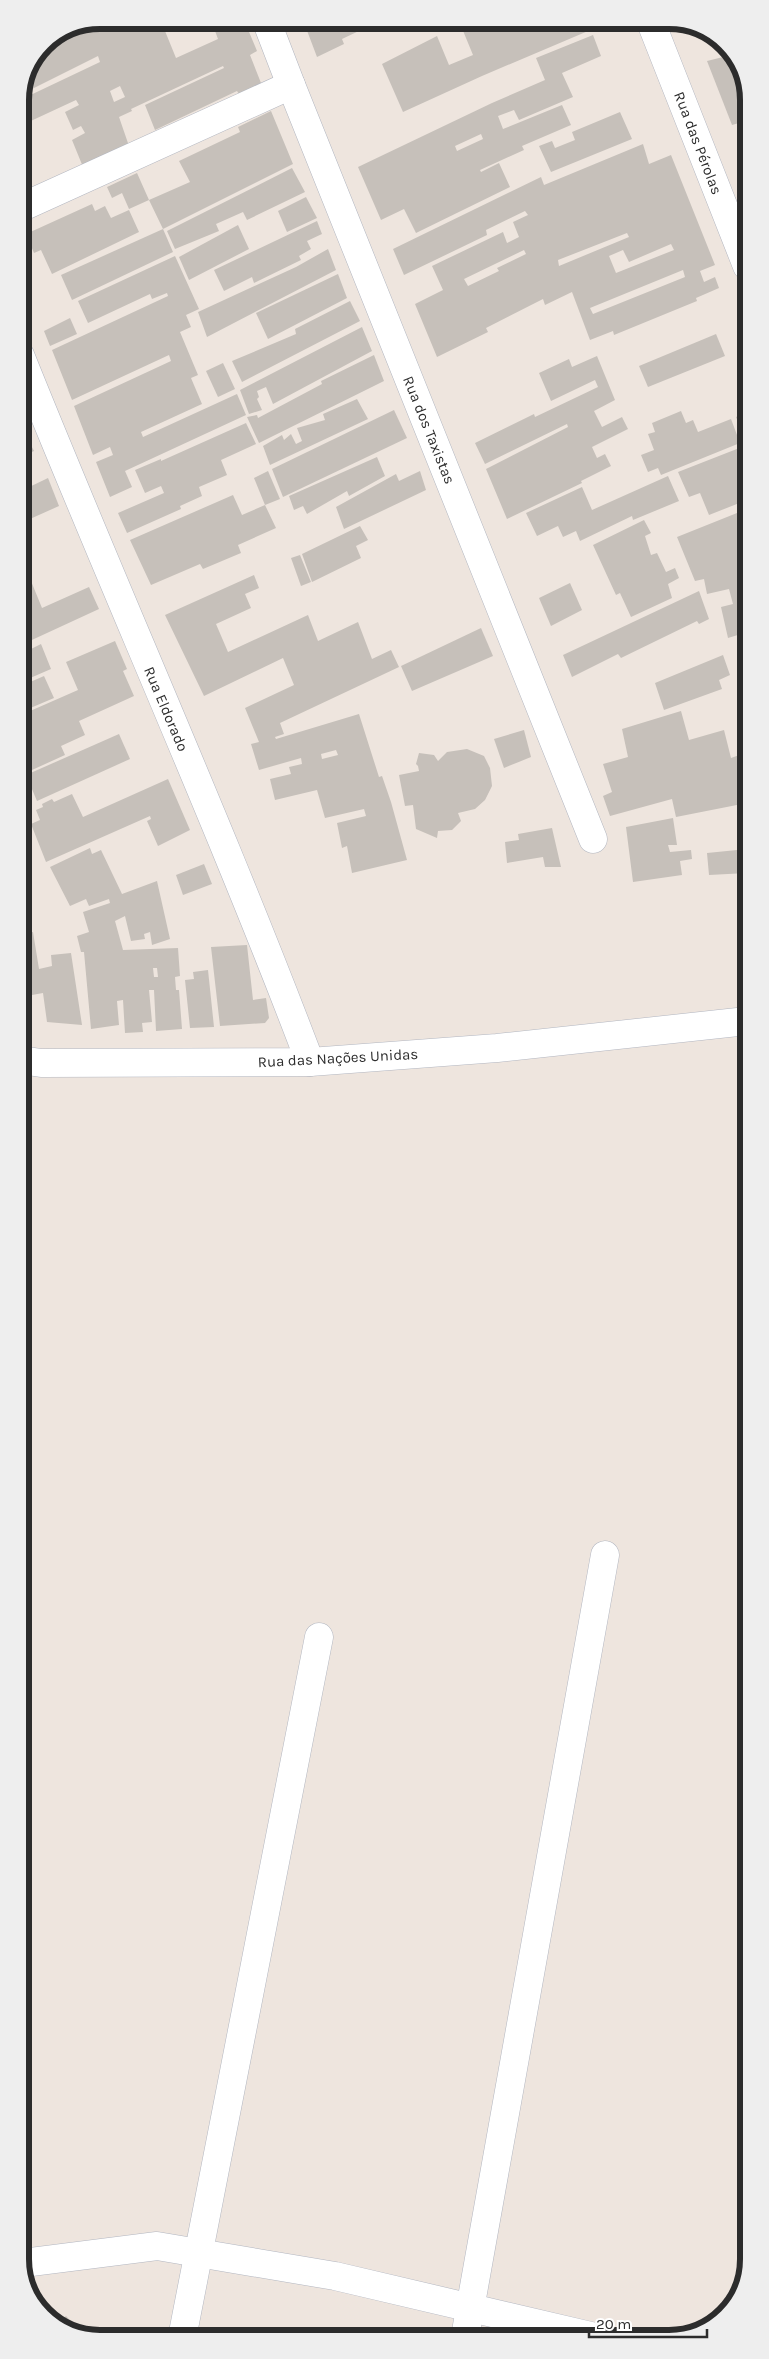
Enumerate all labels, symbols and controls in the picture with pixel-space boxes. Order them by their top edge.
street label: Rua das Pérolas [670,89,726,197]
street label: Rua dos Taxistas [399,373,459,487]
street label: Rua Eldorado [140,664,192,754]
street label: Rua das Nações Unidas [257,1045,419,1071]
scale bar [589,2306,706,2338]
text: 20 m [596,2315,631,2333]

